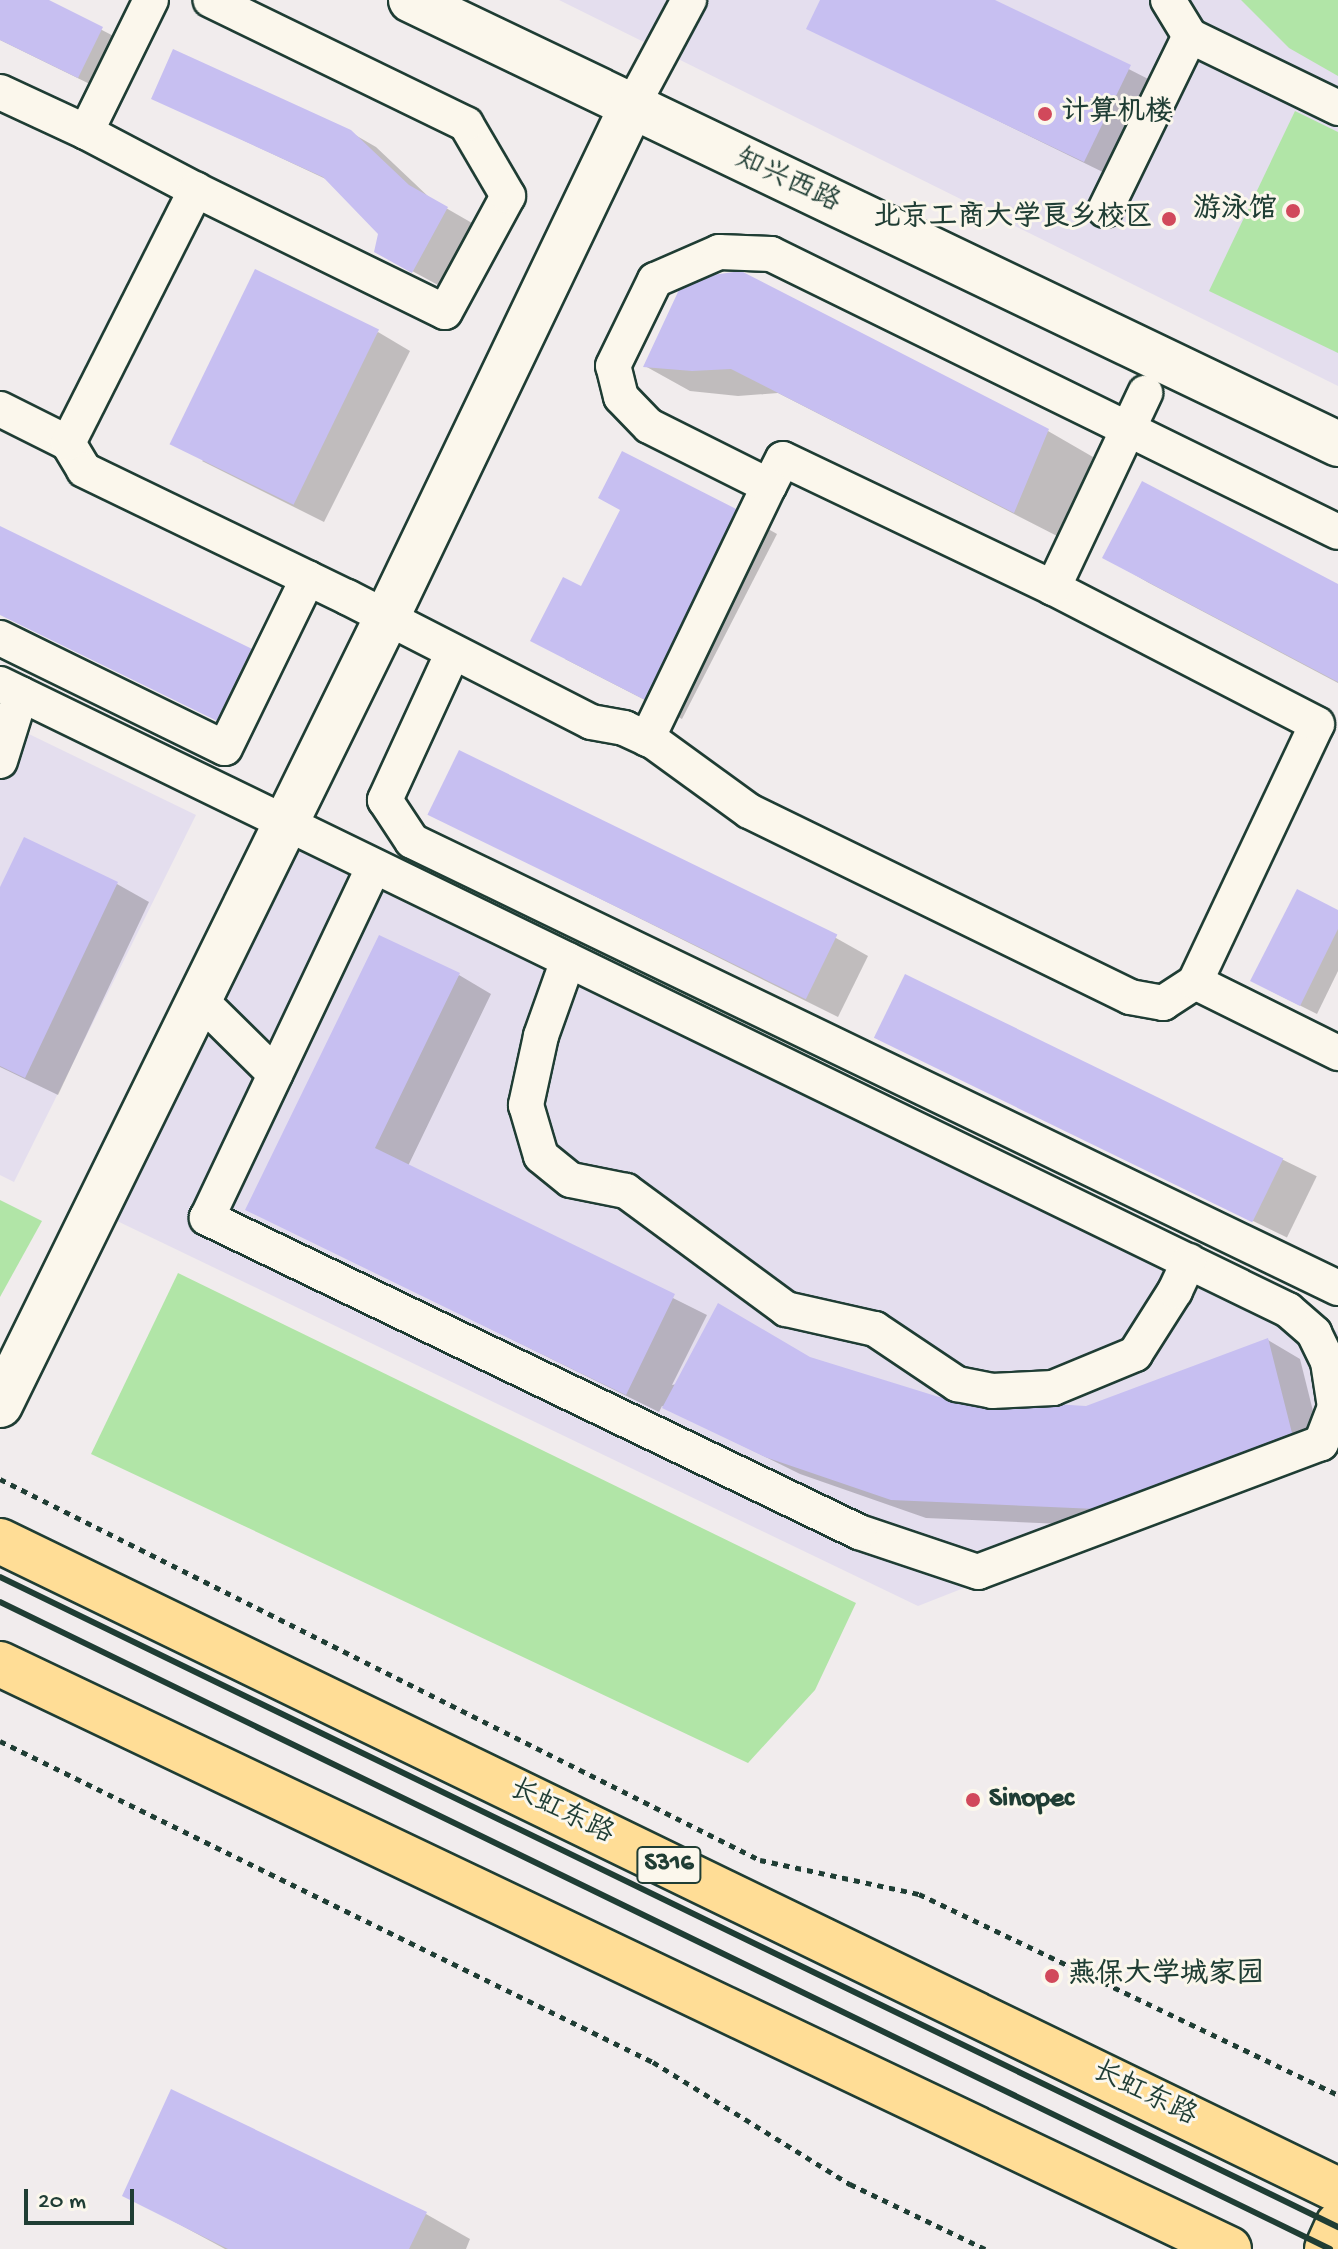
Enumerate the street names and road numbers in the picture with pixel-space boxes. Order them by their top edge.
street label: 知兴西路 [729,143,845,221]
street label: 长虹东路 [503,1773,619,1853]
road number: S316 [635,1843,703,1887]
street label: 长虹东路 [1086,2055,1202,2135]

